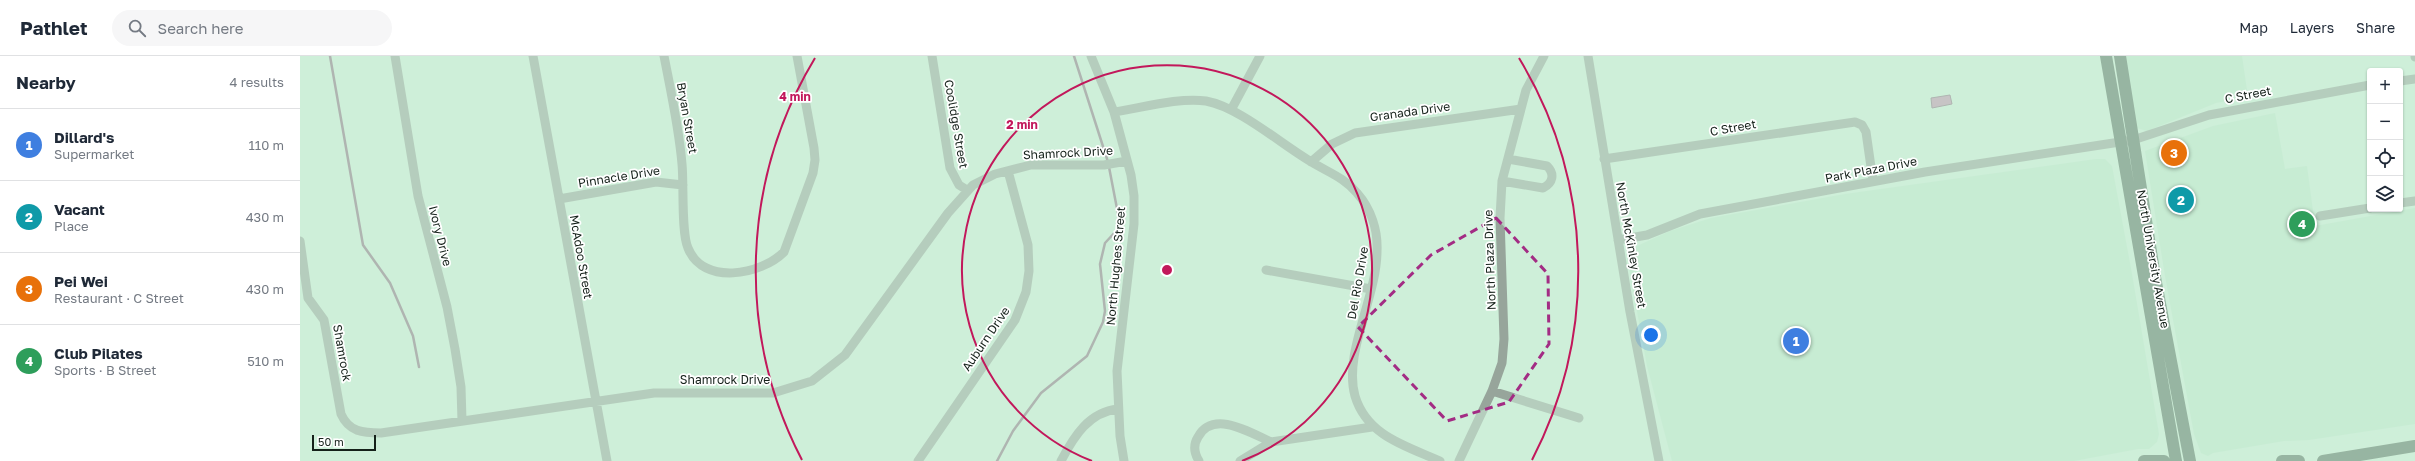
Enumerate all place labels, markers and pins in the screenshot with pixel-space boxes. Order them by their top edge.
pin: 3 [2161,138,2187,168]
pin: 2 [2168,185,2194,215]
pin: 4 [2289,209,2315,239]
centre of rings [1160,263,1174,277]
pin: 1 [1783,326,1809,356]

